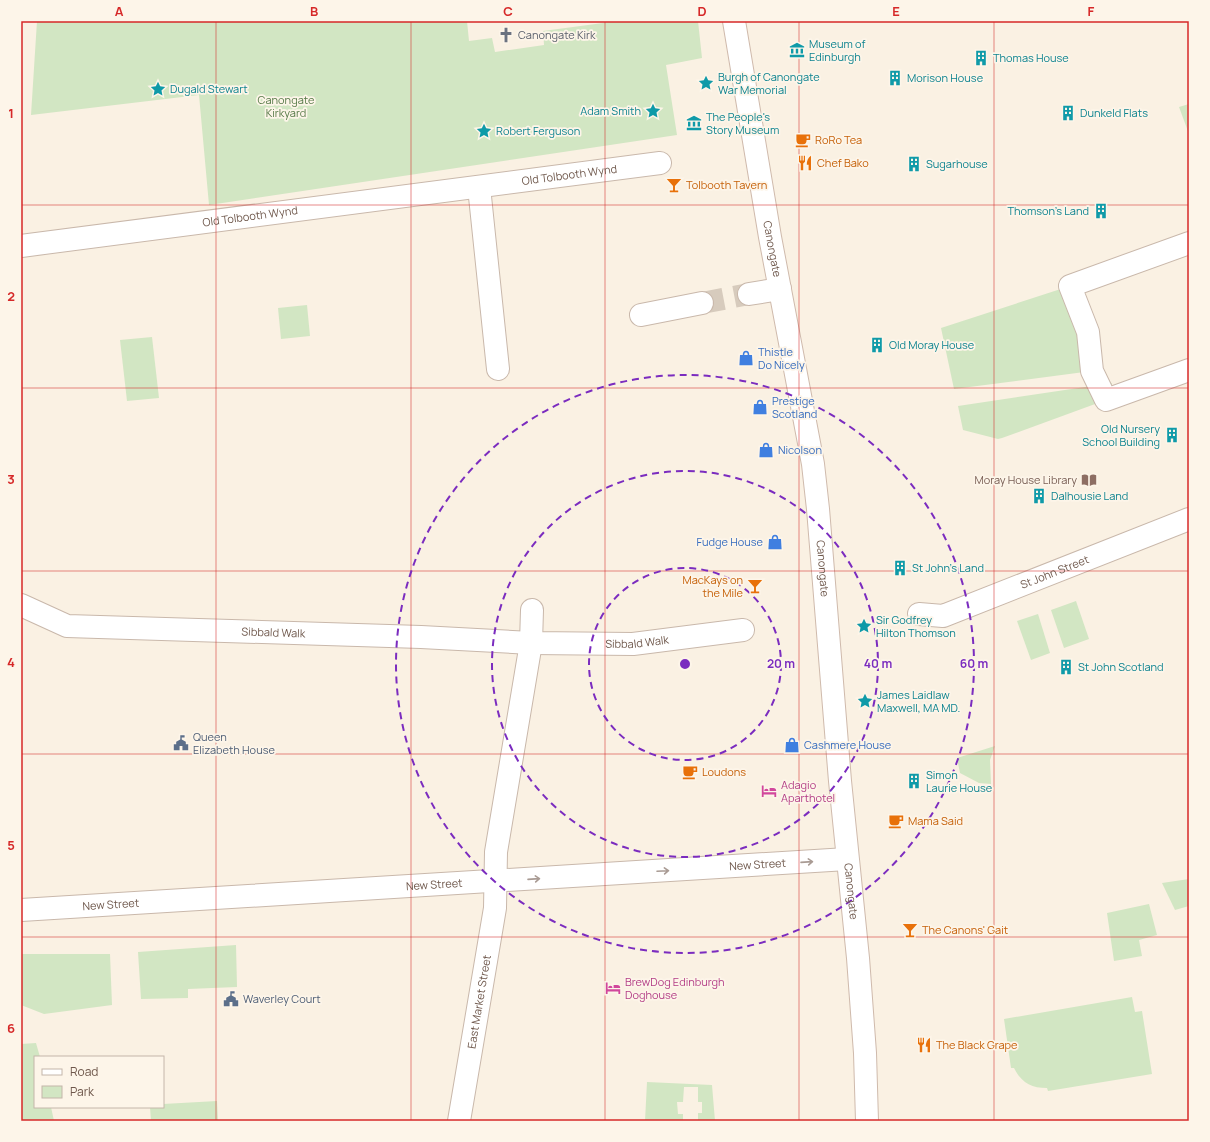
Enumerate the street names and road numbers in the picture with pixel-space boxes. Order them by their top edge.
street label: Old Tolbooth Wynd [521,161,618,188]
street label: Old Tolbooth Wynd [201,202,299,229]
street label: Canongate [760,220,785,279]
street label: Canongate [814,540,833,598]
street label: St John Street [1018,551,1091,592]
street label: Sibbald Walk [241,623,306,640]
street label: Sibbald Walk [605,631,670,651]
street label: New Street [729,855,786,873]
street label: Canongate [841,862,862,921]
street label: New Street [405,875,463,893]
street label: New Street [82,895,140,913]
street label: East Market Street [463,954,494,1050]

